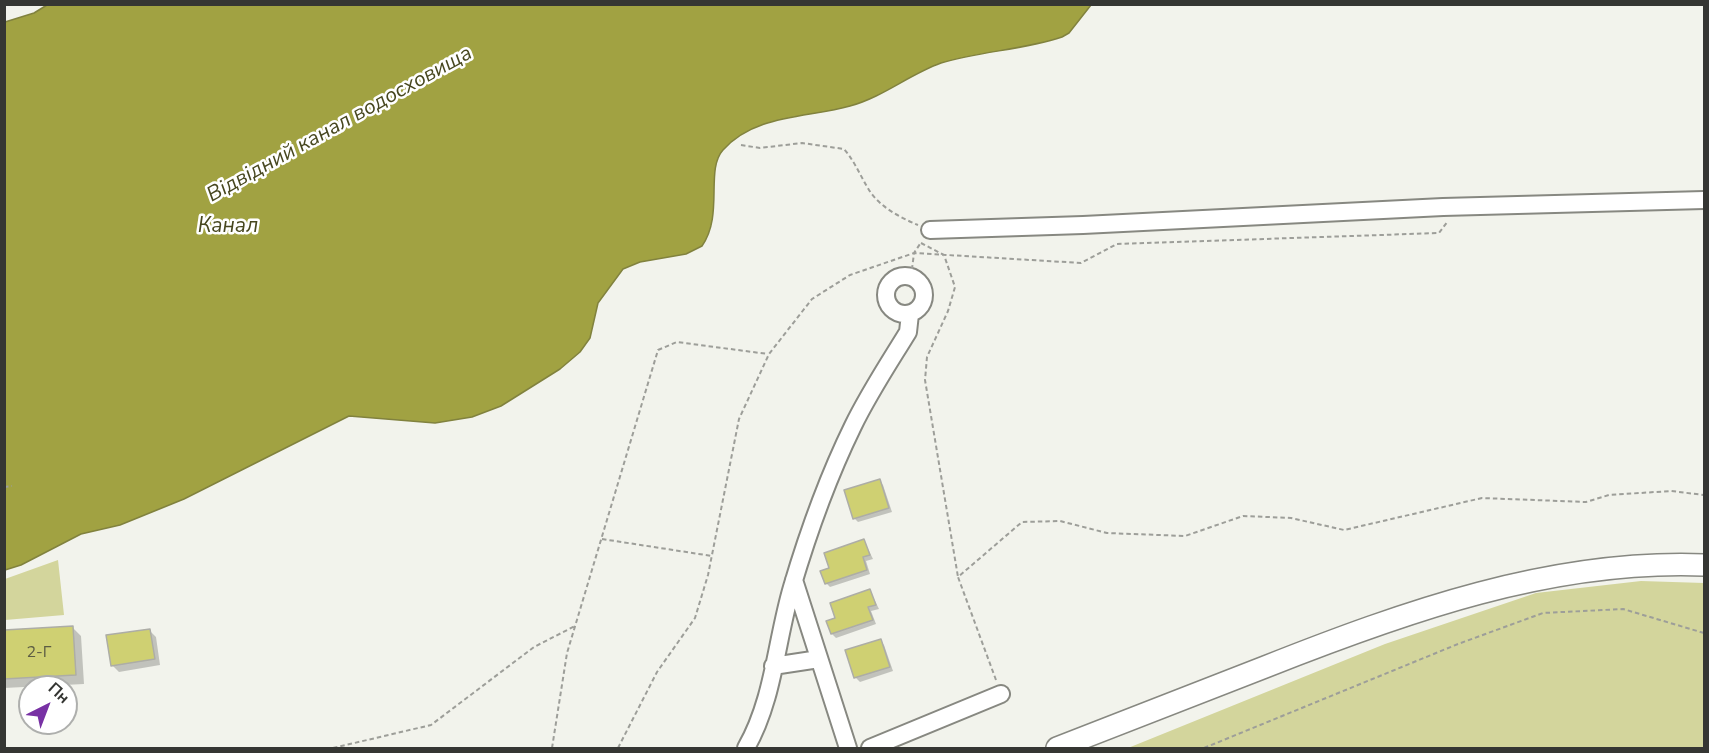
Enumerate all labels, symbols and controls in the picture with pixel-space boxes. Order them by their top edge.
water label: Відвідний канал водосховища [203,41,477,209]
water label: Канал [198,214,258,240]
house number: 2-Г [26,643,52,663]
north arrow [18,675,78,735]
text: Пн [43,678,74,709]

